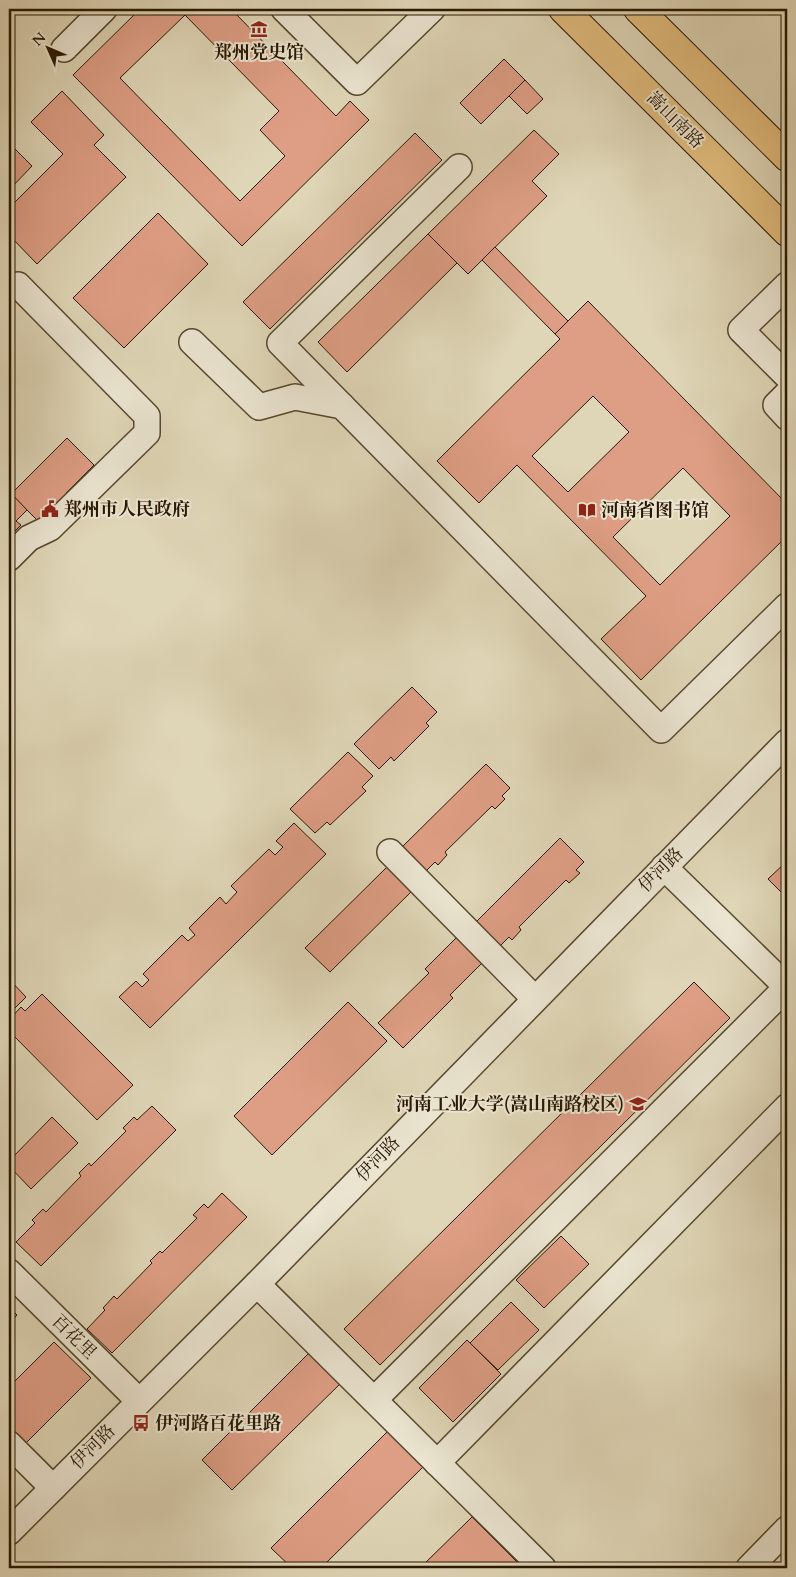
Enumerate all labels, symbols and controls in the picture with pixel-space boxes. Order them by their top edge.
museum icon: 郑州党史馆 [249,19,269,39]
north arrow [22,22,72,72]
text: N [28,28,50,50]
place label: 郑州党史馆 [214,40,304,65]
street label: 嵩山南路 [641,86,709,154]
place label: 郑州市人民政府 [64,497,190,522]
place label: 河南省图书馆 [601,498,709,523]
public building icon: 郑州市人民政府 [40,499,60,519]
library icon: 河南省图书馆 [577,500,597,520]
street label: 伊河路 [633,842,689,898]
place label: 河南工业大学(嵩山南路校区) [396,1092,624,1117]
school or university icon: 河南工业大学(嵩山南路校区) [628,1094,648,1114]
street label: 伊河路 [350,1131,406,1187]
street label: 百花里 [46,1309,102,1365]
place label: 伊河路百花里路 [155,1411,281,1436]
bus stop icon: 伊河路百花里路 [131,1413,151,1433]
street label: 伊河路 [65,1419,121,1475]

